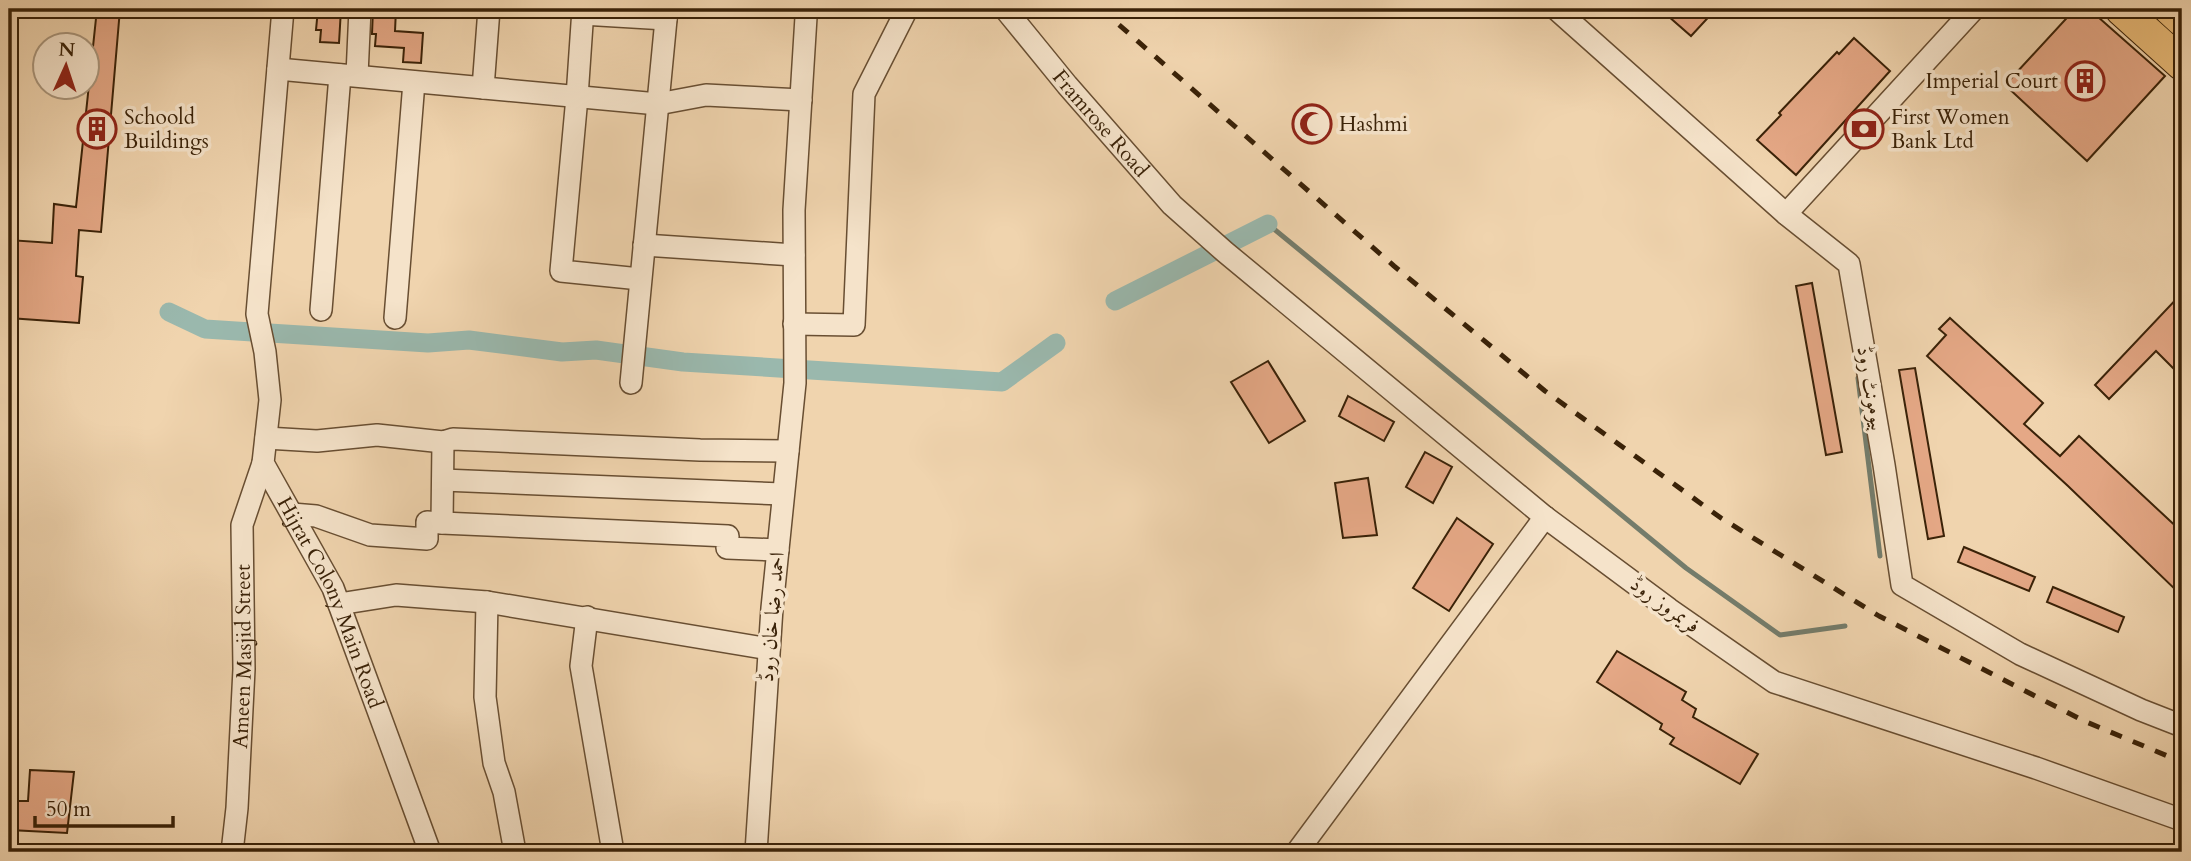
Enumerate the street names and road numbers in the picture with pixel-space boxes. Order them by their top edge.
street label: Framrose Road [1046,63,1156,183]
street label: بیومونٹ روڈ [1849,344,1893,432]
street label: Hijrat Colony Main Road [270,491,390,712]
street label: احمد رضا خان روڈ [752,551,792,683]
street label: Ameen Masjid Street [226,564,259,749]
street label: فریمروز روڈ [1624,570,1706,640]

